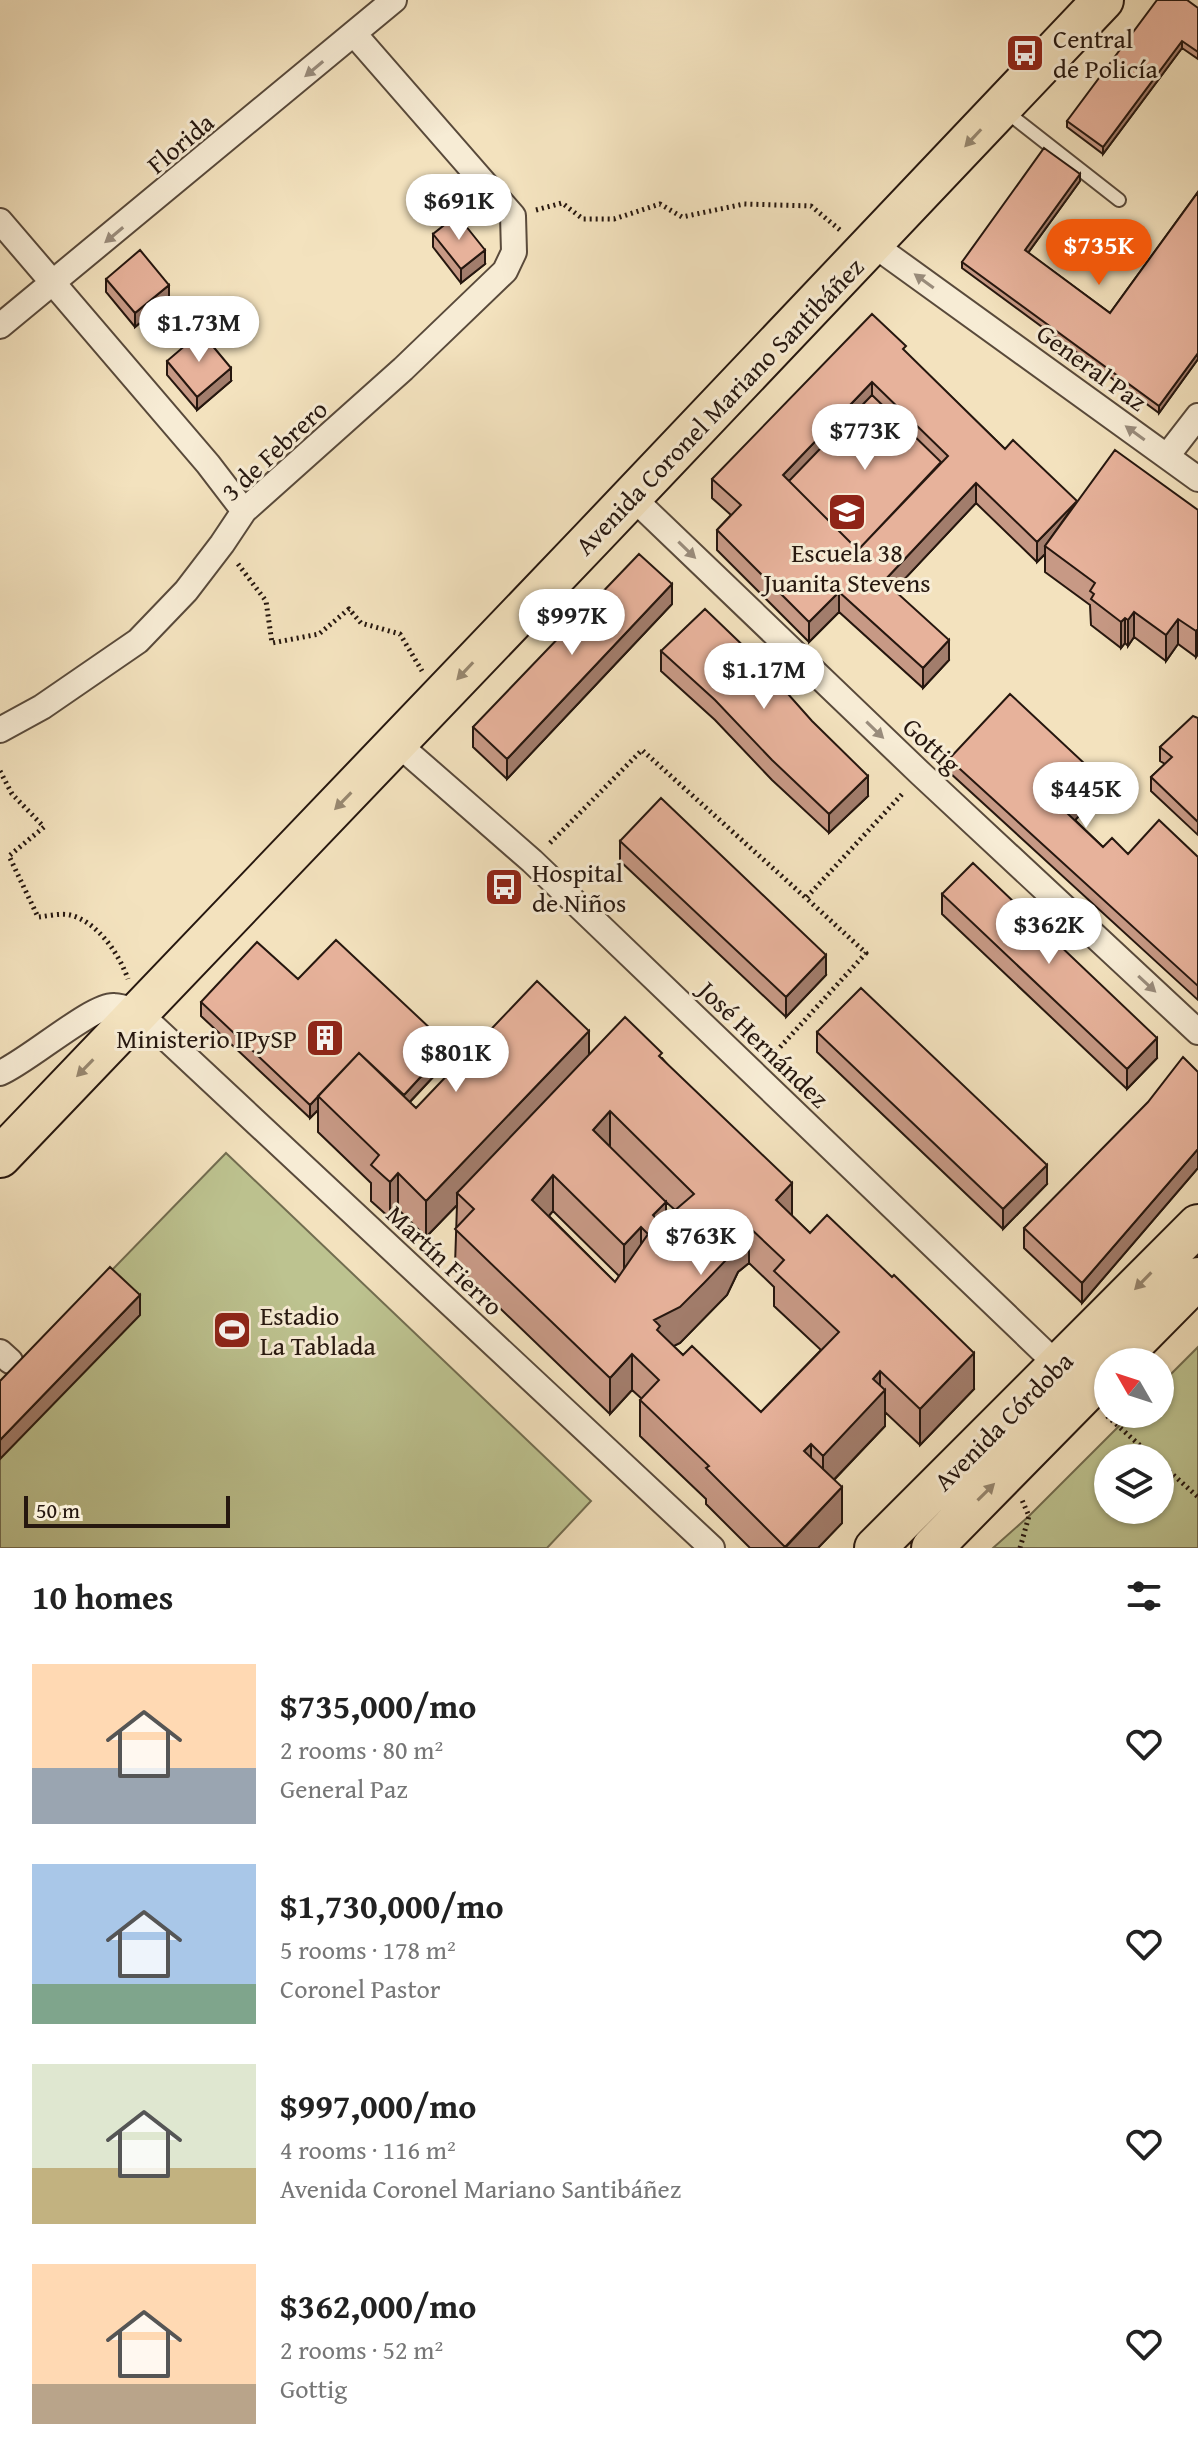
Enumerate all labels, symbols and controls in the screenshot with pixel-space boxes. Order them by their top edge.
place label: Central de Policía [1053,19,1158,88]
bus stop icon: Central de Policía [1004,32,1046,74]
one-way arrow [304,60,324,77]
street label: Florida [138,103,223,183]
one-way arrow [964,129,982,148]
pin: $691K [403,174,515,242]
text: $691K [424,180,494,219]
pin: $735K [1043,219,1155,287]
text: $735K [1064,225,1134,264]
one-way arrow [103,226,124,243]
street label: Avenida Coronel Mariano Santibáñez [566,248,872,564]
one-way arrow [913,273,935,289]
pin: $1.73M [134,296,264,364]
text: $1.73M [157,302,241,341]
street label: General Paz [1029,314,1155,420]
street label: 3 de Febrero [212,390,336,510]
pin: $773K [809,404,921,472]
text: $773K [830,410,900,449]
one-way arrow [1125,425,1145,441]
school or university icon: Escuela 38 Juanita Stevens [826,491,868,533]
place label: Escuela 38 Juanita Stevens [760,533,931,602]
one-way arrow [678,541,697,559]
pin: $997K [516,589,628,657]
text: $997K [537,595,607,634]
pin: $1.17M [699,643,829,711]
text: $1.17M [722,649,806,688]
one-way arrow [457,662,475,681]
street label: Gottig [894,708,970,782]
one-way arrow [865,720,884,739]
pin: $445K [1030,762,1142,830]
text: $445K [1051,768,1121,807]
one-way arrow [335,791,353,810]
place label: Hospital de Niños [532,853,626,922]
bus stop icon: Hospital de Niños [483,866,525,908]
pin: $362K [993,898,1105,966]
text: $362K [1014,904,1084,943]
street label: José Hernández [688,969,838,1117]
one-way arrow [1137,974,1156,992]
building icon: Ministerio IPySP [304,1017,346,1059]
place label: Ministerio IPySP [116,1019,297,1058]
pin: $801K [400,1026,512,1094]
text: $801K [421,1032,491,1071]
one-way arrow [76,1058,95,1077]
street label: Martín Fierro [378,1195,512,1325]
pin: $763K [645,1209,757,1277]
text: $763K [666,1215,736,1254]
one-way arrow [1135,1271,1153,1290]
place label: Estadio La Tablada [260,1296,376,1365]
sports icon: Estadio La Tablada [211,1309,253,1351]
street label: Avenida Córdoba [924,1342,1082,1500]
north arrow [1094,1348,1174,1428]
map controls [1094,1348,1174,1524]
button: layers [1094,1444,1174,1524]
one-way arrow [977,1483,996,1502]
scale bar [24,1492,230,1528]
text: 50 m [36,1494,80,1526]
text: 10 homes [32,1572,173,1621]
icon: filters [1122,1574,1166,1618]
text: $735,000/mo [280,1681,476,1730]
icon: home [96,1696,192,1792]
icon: heart [1122,1722,1166,1766]
text: 2 rooms · 80 m² [280,1730,443,1769]
text: General Paz [280,1769,408,1808]
text: $1,730,000/mo [280,1881,504,1930]
icon: home [96,1896,192,1992]
icon: heart [1122,1922,1166,1966]
text: 5 rooms · 178 m² [280,1930,456,1969]
text: Coronel Pastor [280,1969,441,2008]
text: $997,000/mo [280,2081,476,2130]
icon: home [96,2096,192,2192]
icon: heart [1122,2122,1166,2166]
text: 4 rooms · 116 m² [280,2130,456,2169]
text: Avenida Coronel Mariano Santibáñez [280,2169,681,2208]
text: $362,000/mo [280,2281,476,2330]
icon: home [96,2296,192,2392]
icon: heart [1122,2322,1166,2366]
text: 2 rooms · 52 m² [280,2330,443,2369]
text: Gottig [280,2369,347,2408]

